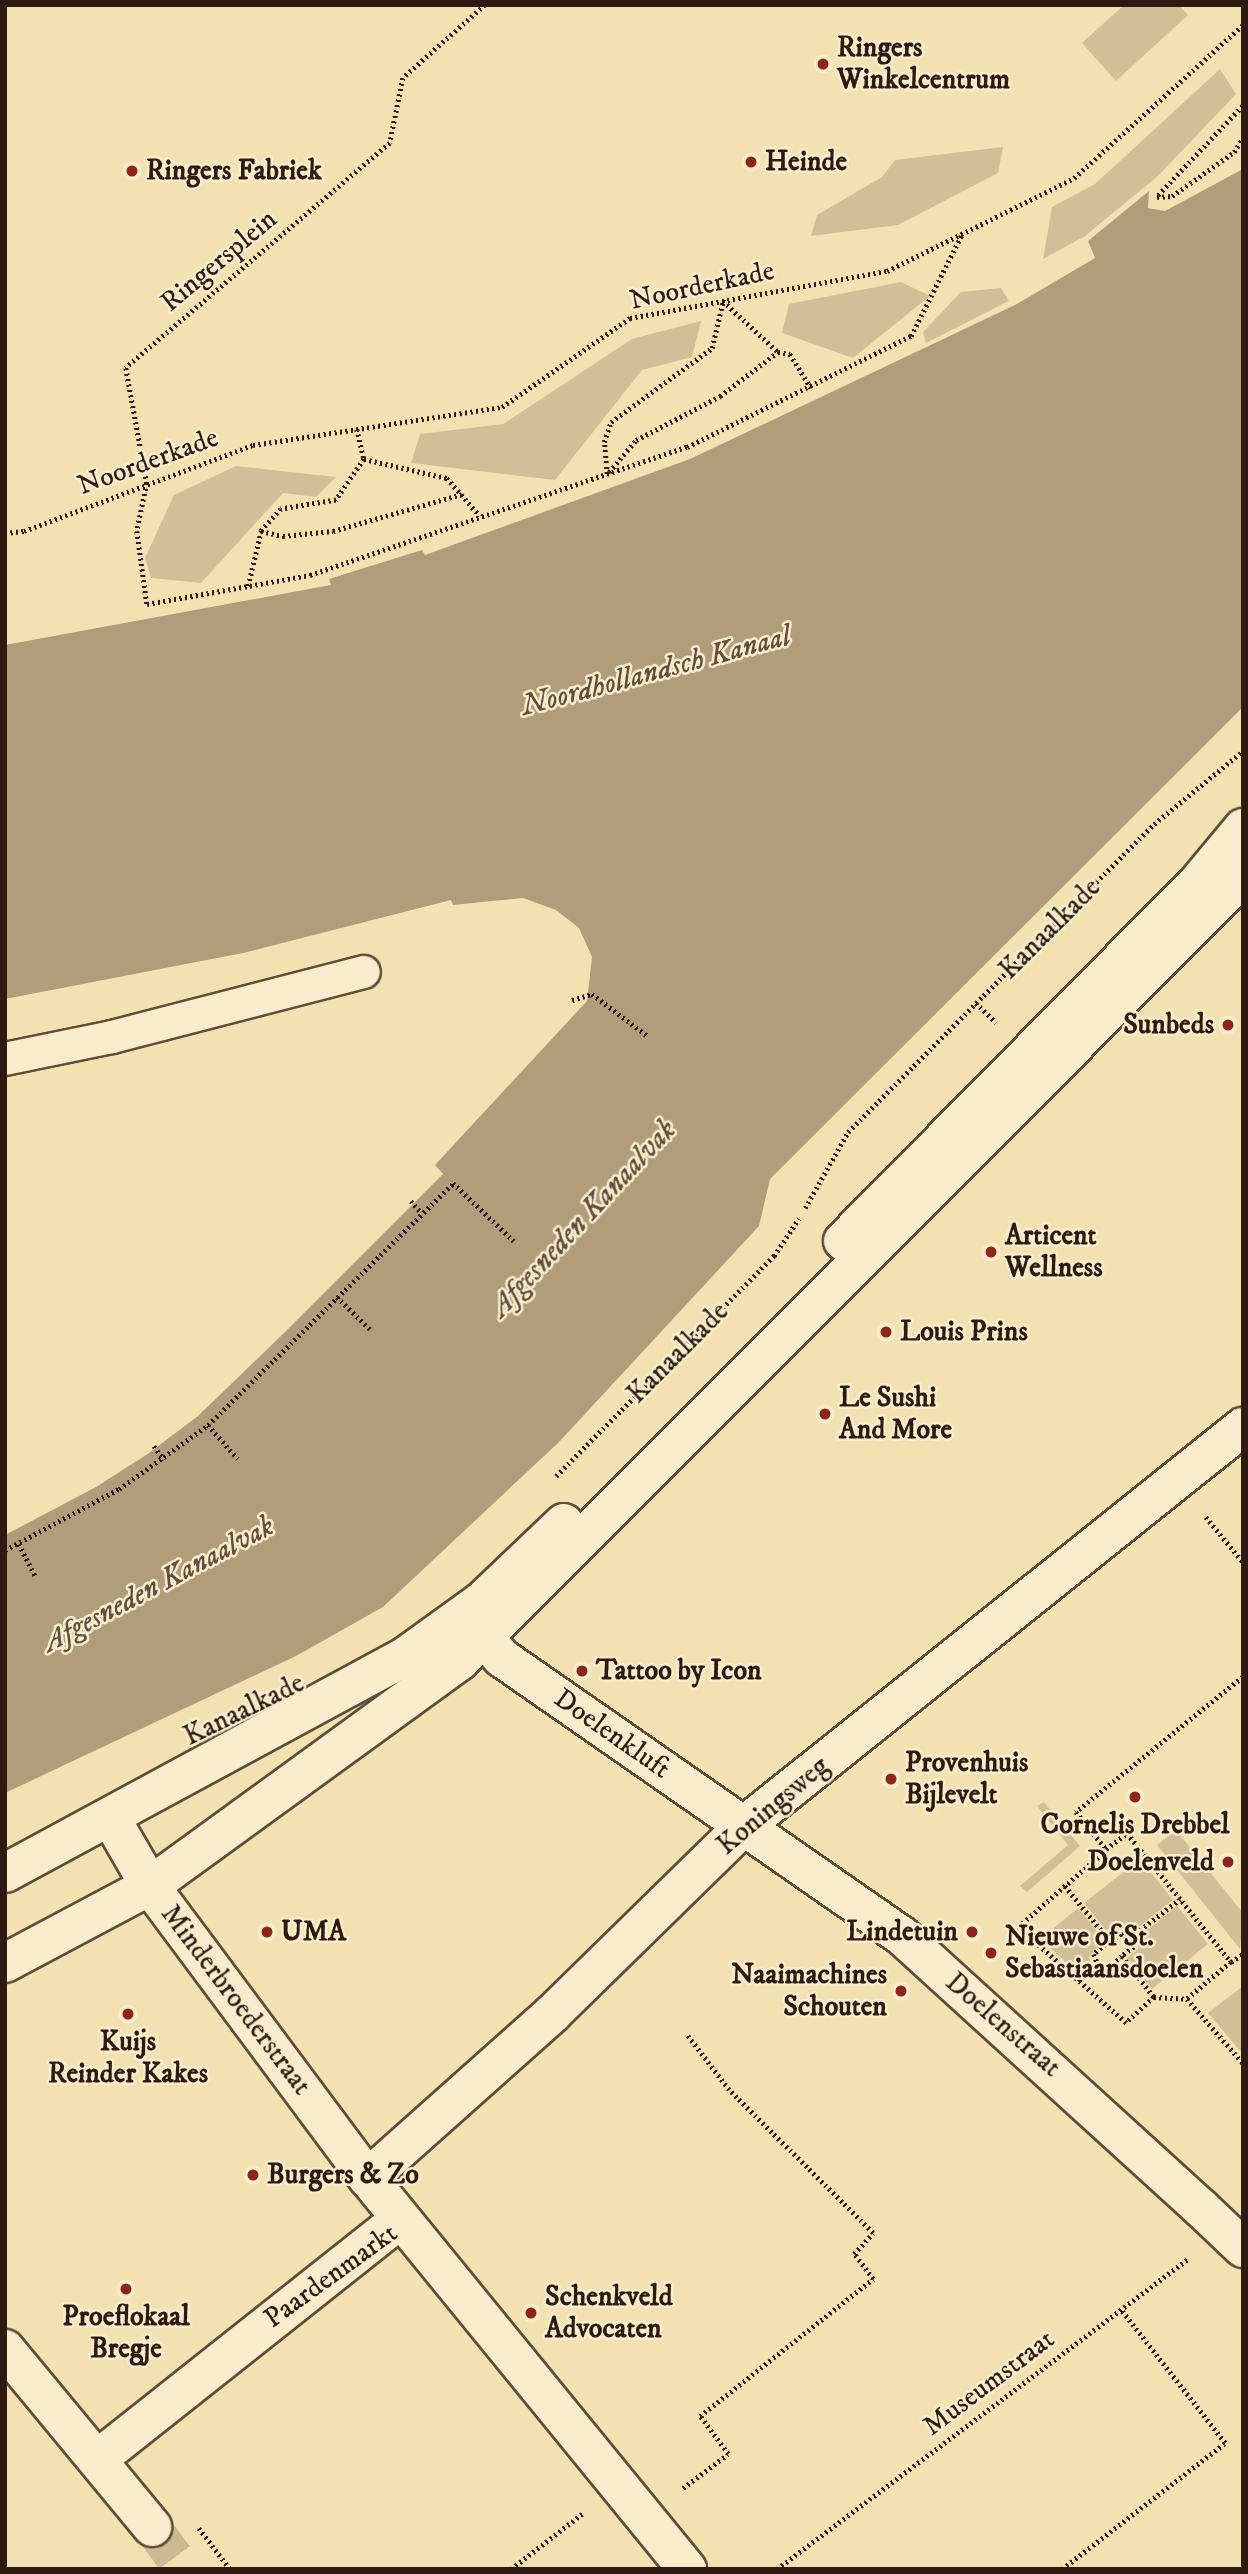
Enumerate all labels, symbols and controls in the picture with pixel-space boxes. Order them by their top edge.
place label: Ringers Winkelcentrum [837,31,1010,97]
marker: Ringers Winkelcentrum [815,56,831,72]
place label: Heinde [765,145,847,179]
place label: Ringers Fabriek [146,154,322,188]
marker: Heinde [743,154,759,170]
marker: Ringers Fabriek [124,163,140,179]
street label: Ringersplein [154,203,284,319]
street label: Noorderkade [627,254,777,318]
street label: Noorderkade [73,421,223,503]
water label: Noordhollandsch Kanaal [517,619,795,725]
street label: Kanaalkade [992,871,1108,987]
place label: Sunbeds [1123,1008,1214,1042]
marker: Sunbeds [1220,1017,1236,1033]
water label: Afgesneden Kanaalvak [483,1113,685,1325]
place label: Articent Wellness [1005,1219,1103,1285]
marker: Articent Wellness [983,1244,999,1260]
street label: Kanaalkade [620,1295,736,1411]
place label: Louis Prins [900,1315,1028,1349]
marker: Louis Prins [878,1324,894,1340]
place label: Le Sushi And More [839,1381,952,1447]
marker: Le Sushi And More [817,1406,833,1422]
water label: Afgesneden Kanaalvak [37,1509,281,1661]
place label: Tattoo by Icon [596,1654,762,1688]
marker: Tattoo by Icon [574,1663,590,1679]
street label: Kanaalkade [178,1666,310,1754]
street label: Doelenkluft [547,1682,677,1786]
place label: Provenhuis Bijlevelt [905,1746,1028,1812]
street label: Koningsweg [710,1750,836,1862]
marker: Provenhuis Bijlevelt [883,1771,899,1787]
marker: Cornelis Drebbel [1127,1789,1143,1805]
place label: Cornelis Drebbel [1041,1808,1229,1842]
place label: Doelenveld [1087,1845,1214,1879]
marker: Doelenveld [1220,1854,1236,1870]
street label: Minderbroederstraat [154,1898,318,2102]
place label: UMA [281,1915,346,1949]
place label: Lindetuin [846,1915,958,1949]
place label: Nieuwe of St. Sebastiaansdoelen [1005,1920,1203,1986]
marker: UMA [259,1924,275,1940]
marker: Lindetuin [964,1924,980,1940]
marker: Nieuwe of St. Sebastiaansdoelen [983,1945,999,1961]
place label: Naaimachines Schouten [731,1958,887,2024]
street label: Doelenstraat [938,1966,1068,2084]
marker: Naaimachines Schouten [893,1983,909,1999]
marker: Kuijs Reinder Kakes [120,2006,136,2022]
place label: Kuijs Reinder Kakes [48,2025,208,2091]
place label: Burgers & Zo [267,2158,419,2192]
marker: Burgers & Zo [245,2167,261,2183]
street label: Paardenmarkt [258,2216,404,2336]
place label: Schenkveld Advocaten [545,2280,673,2346]
marker: Proeflokaal Bregje [118,2281,134,2297]
place label: Proeflokaal Bregje [62,2300,190,2366]
marker: Schenkveld Advocaten [523,2305,539,2321]
street label: Museumstraat [917,2323,1061,2443]

